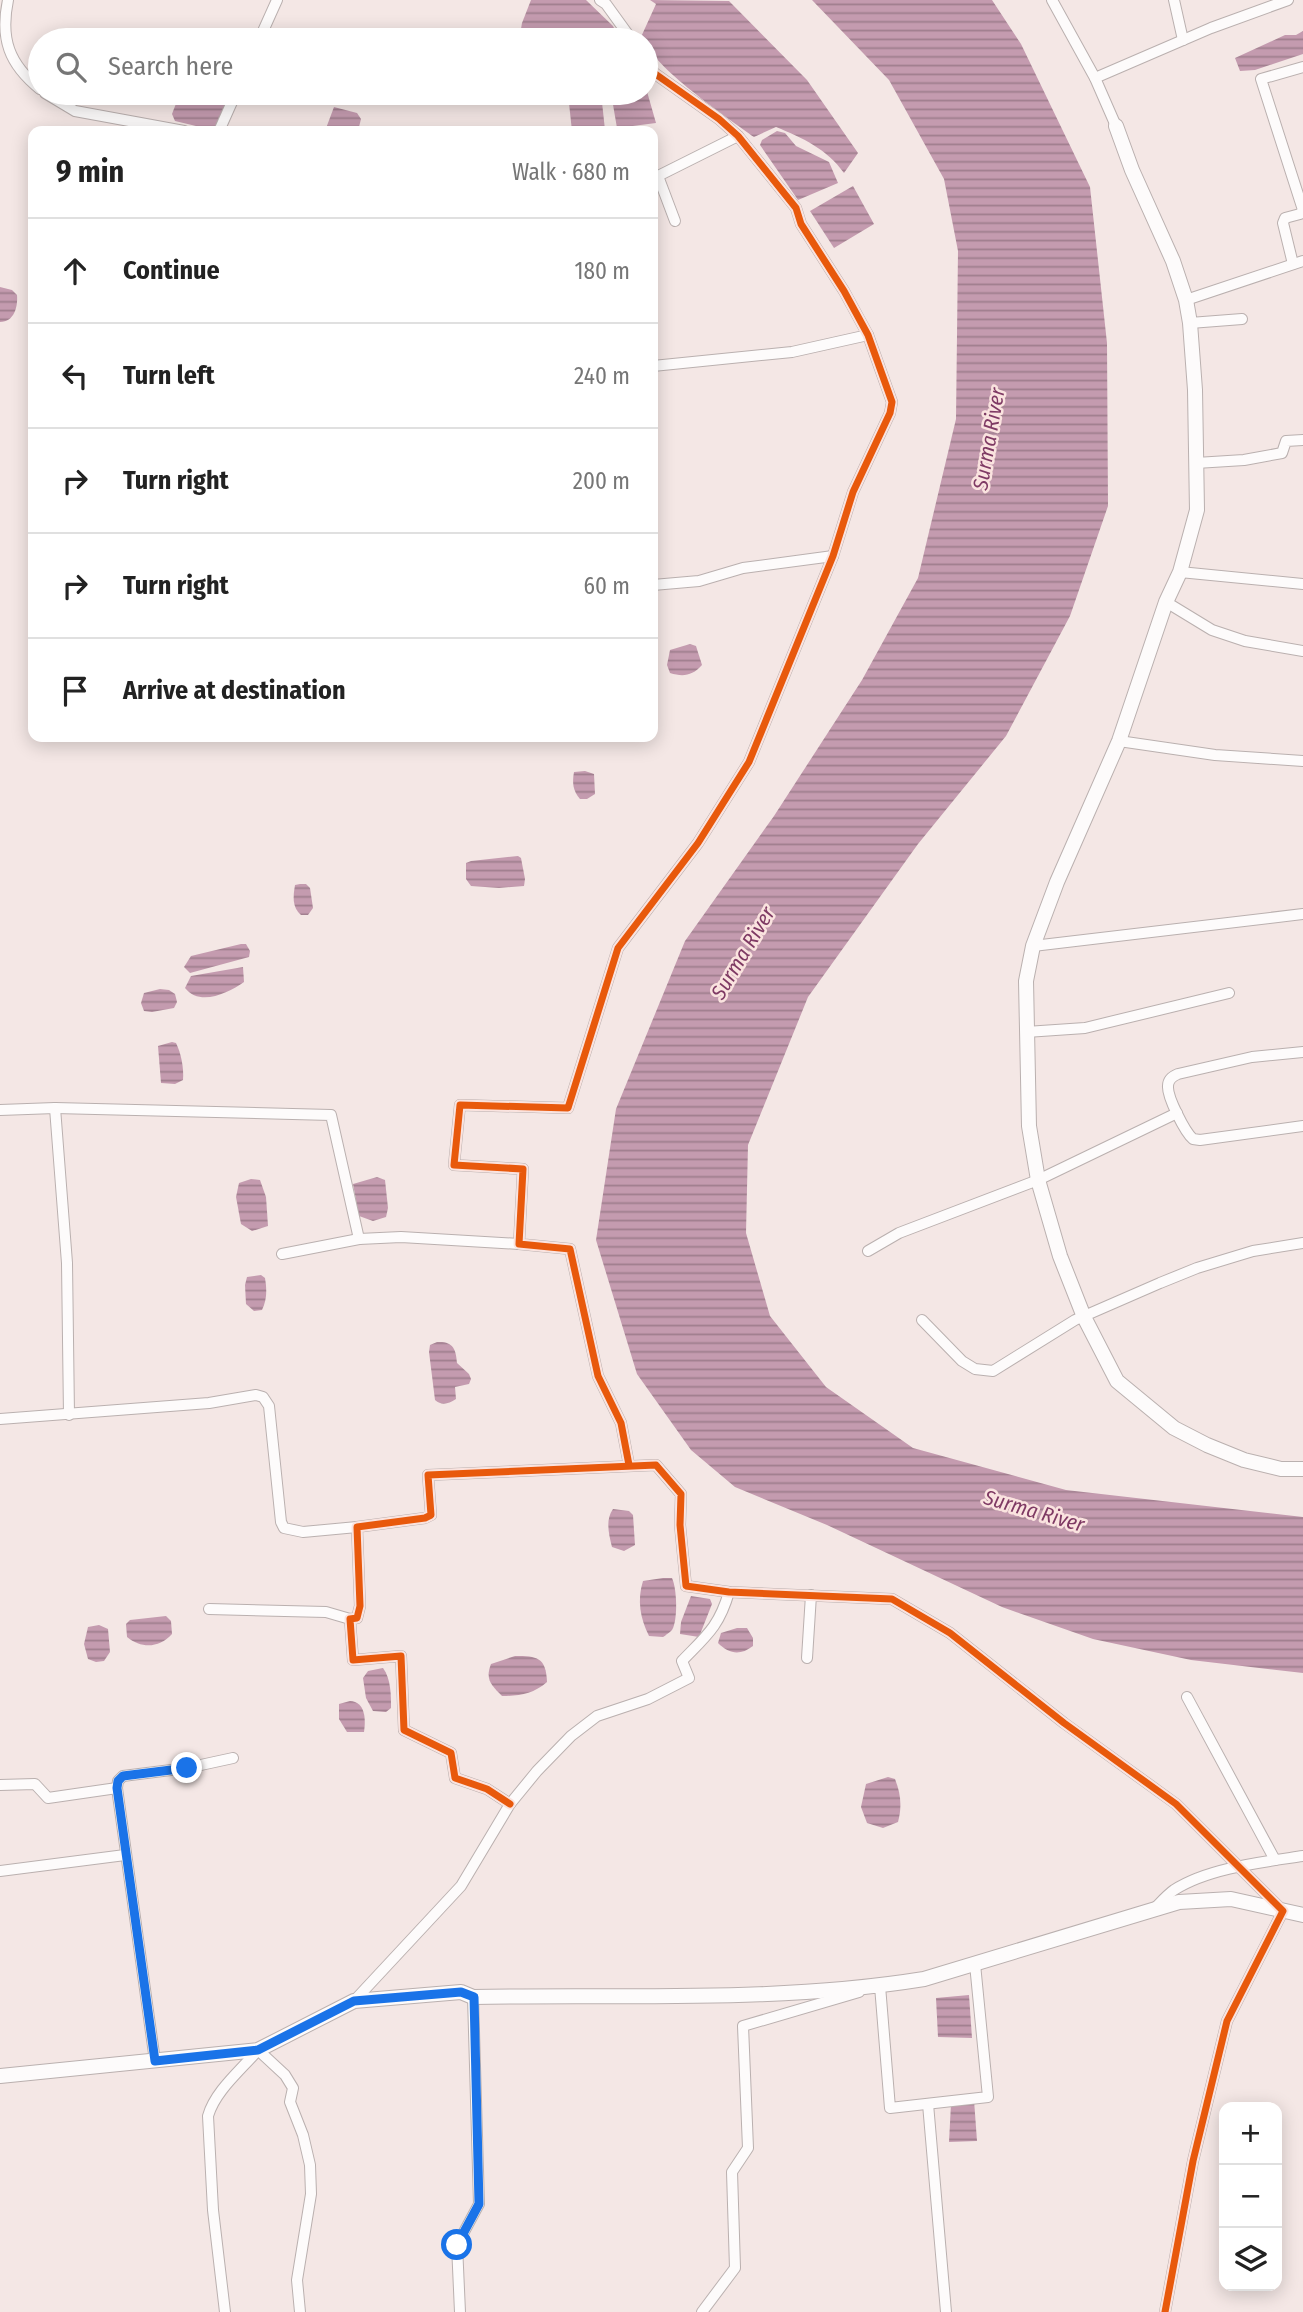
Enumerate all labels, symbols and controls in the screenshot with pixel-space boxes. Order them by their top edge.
search box [28,28,658,105]
icon: search [52,48,90,86]
text: Search here [108,51,233,82]
text: 9 min [56,154,124,190]
text: Walk · 680 m [512,158,630,186]
icon: ahead [56,252,94,290]
text: Continue [123,255,220,286]
text: 180 m [574,257,630,285]
icon: left [56,357,94,395]
text: Turn left [123,360,215,391]
text: 240 m [574,362,630,390]
water label: Surma River [967,385,1011,493]
icon: right [56,462,94,500]
text: Turn right [123,465,229,496]
text: 200 m [573,467,630,495]
icon: right [56,567,94,605]
text: Turn right [123,570,229,601]
text: 60 m [584,572,630,600]
icon: arrive [56,672,94,710]
text: Arrive at destination [123,675,346,706]
water label: Surma River [705,901,781,1005]
water label: Surma River [980,1484,1088,1538]
route end [171,1752,202,1783]
map controls [1219,2102,1282,2291]
button: + [1219,2102,1282,2165]
button: − [1219,2165,1282,2228]
button: layers [1219,2228,1282,2291]
route start [441,2229,472,2260]

